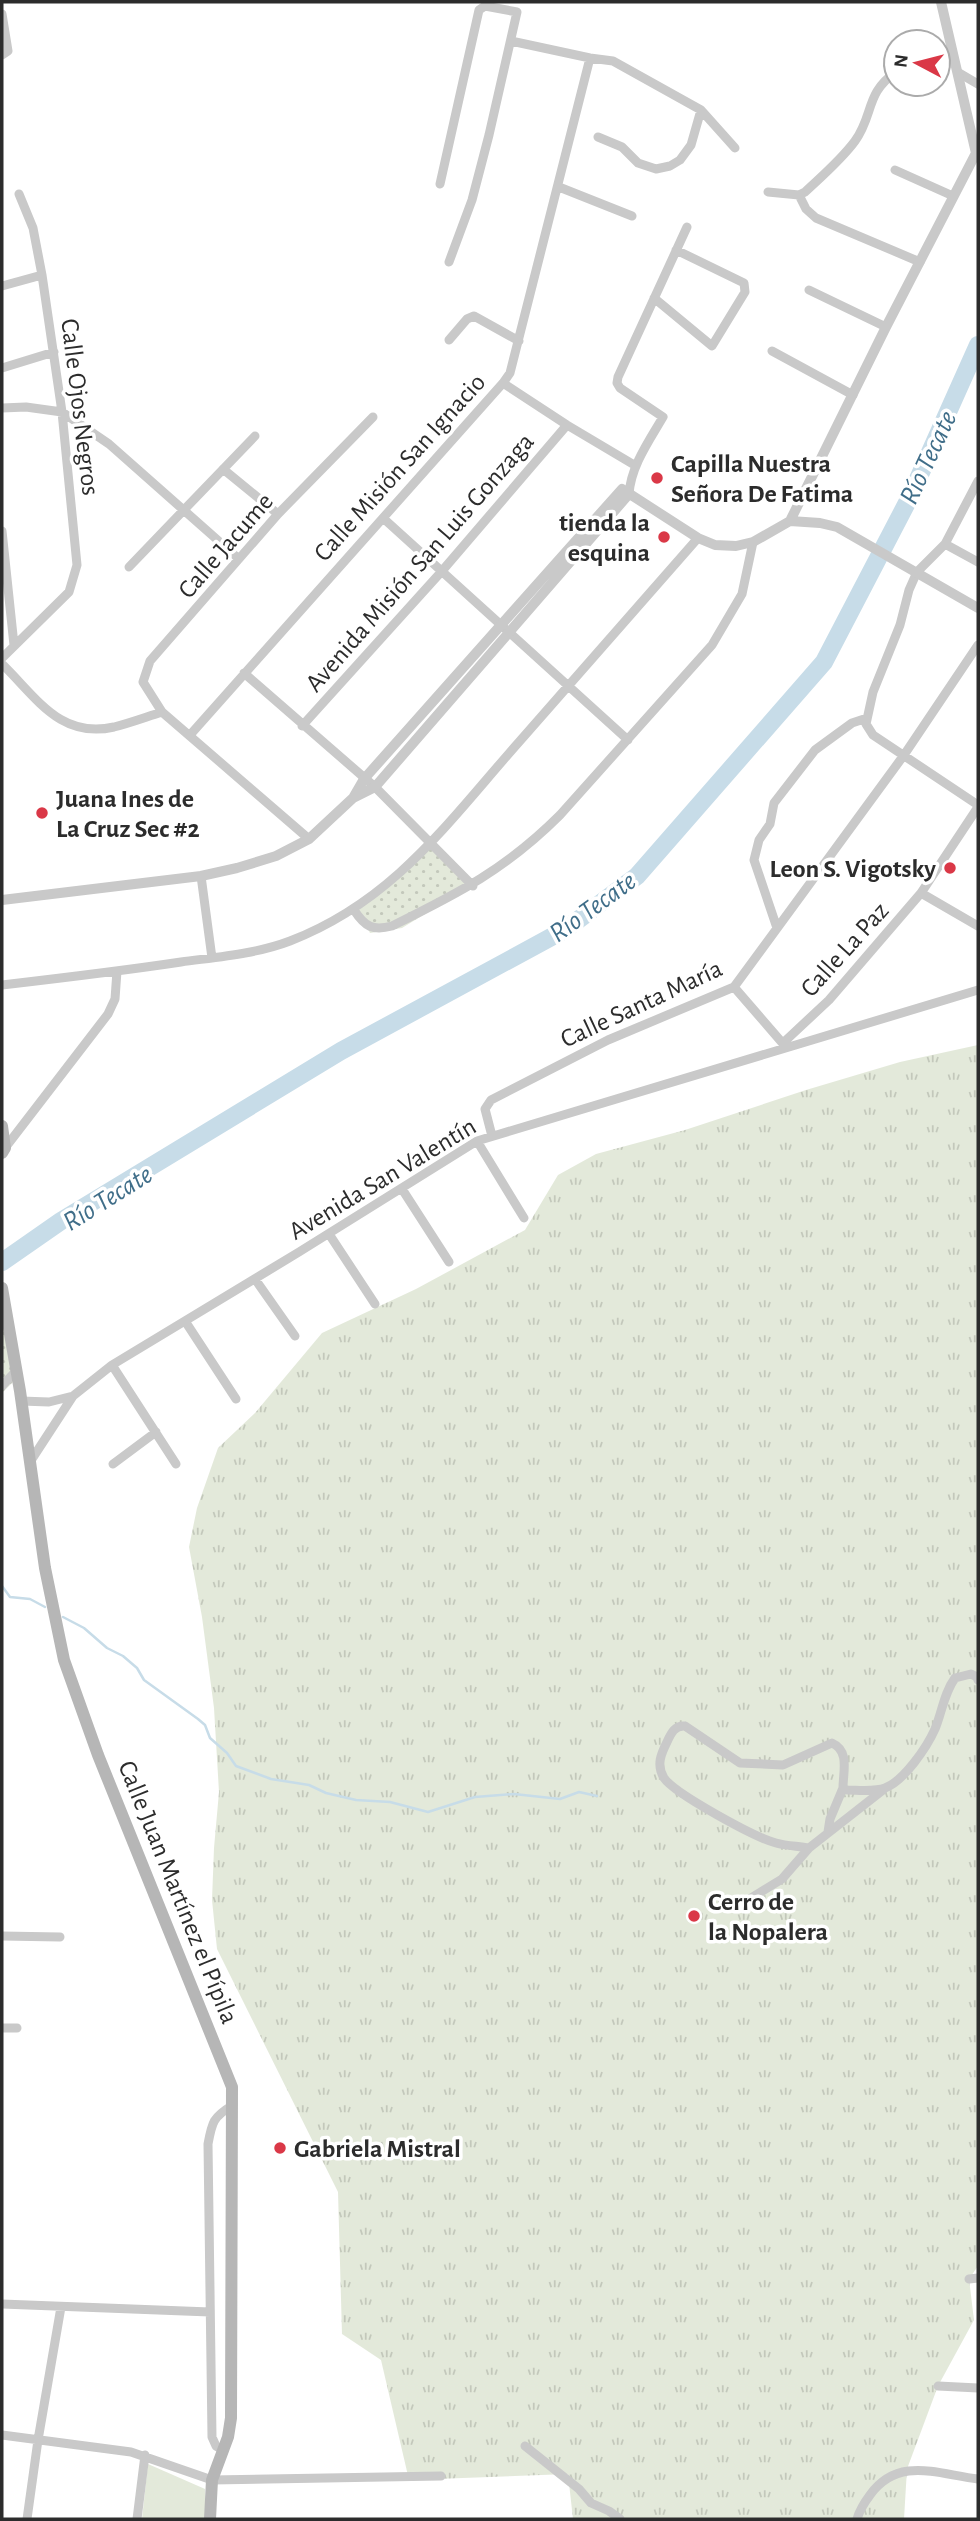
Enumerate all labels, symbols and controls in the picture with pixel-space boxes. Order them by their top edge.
north arrow [882,28,952,98]
text: N [891,53,912,69]
street label: Calle Ojos Negros [56,317,104,497]
street label: Calle Misión San Ignacio [309,369,490,566]
water label: Río Tecate [895,407,963,509]
street label: Avenida Misión San Luis Gonzaga [301,428,539,697]
place label: Capilla Nuestra Señora De Fatima [671,451,853,507]
marker: Capilla Nuestra Señora De Fatima [649,470,665,486]
street label: Calle Jacume [173,488,278,603]
place label: tienda la esquina [559,510,650,566]
marker: tienda la esquina [656,529,672,545]
place label: Juana Ines de La Cruz Sec #2 [56,786,200,842]
marker: Juana Ines de La Cruz Sec #2 [34,805,50,821]
place label: Leon S. Vigotsky [769,856,936,882]
marker: Leon S. Vigotsky [942,860,958,876]
water label: Río Tecate [545,867,642,948]
street label: Calle La Paz [796,897,894,1002]
street label: Calle Santa María [557,955,726,1053]
street label: Avenida San Valentín [285,1113,480,1245]
water label: Río Tecate [58,1160,158,1237]
street label: Calle Juan Martínez el Pípila [113,1757,243,2028]
place label: Cerro de la Nopalera [708,1889,828,1945]
marker: Cerro de la Nopalera [686,1908,702,1924]
place label: Gabriela Mistral [294,2136,461,2162]
marker: Gabriela Mistral [272,2140,288,2156]

